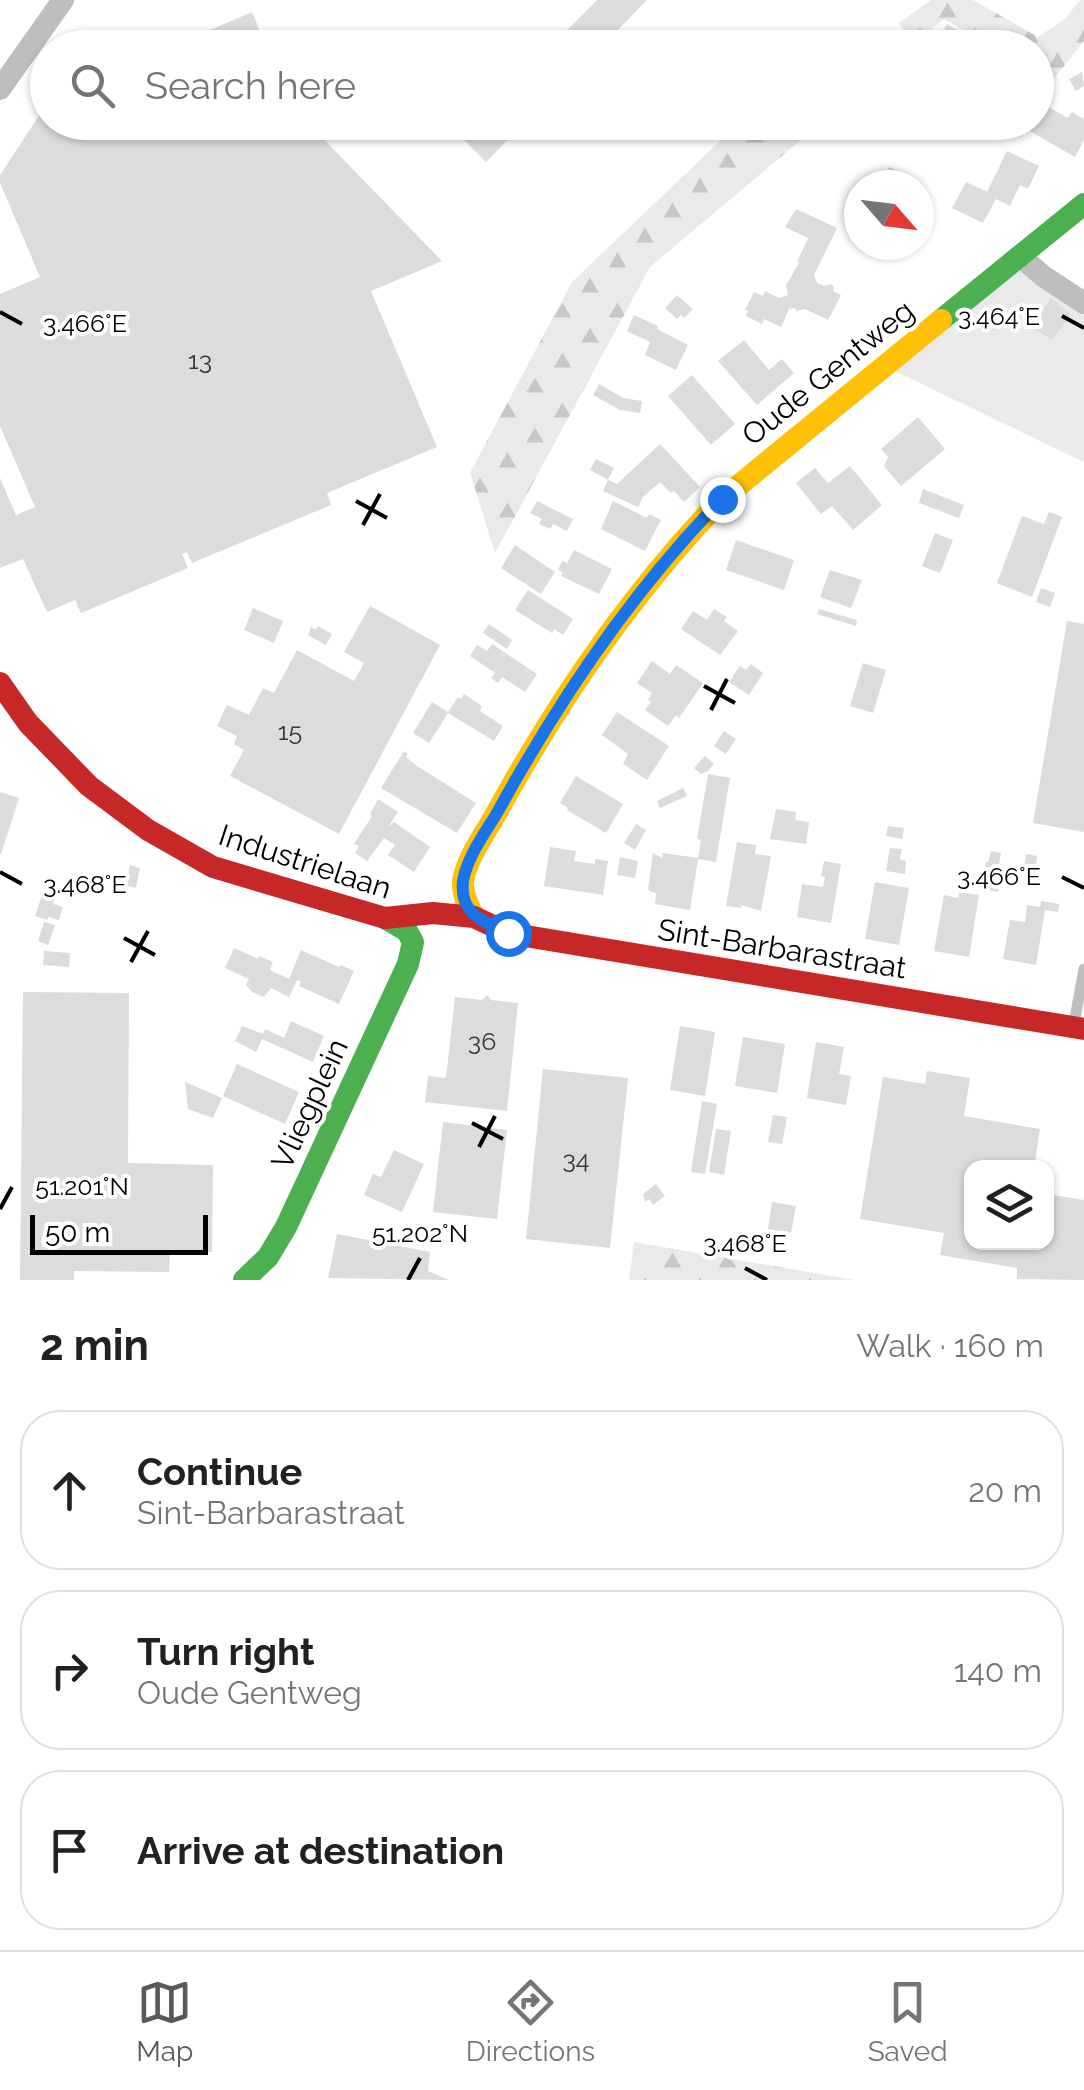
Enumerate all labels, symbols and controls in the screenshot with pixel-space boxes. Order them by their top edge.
search box [30,30,1054,140]
icon: search [65,58,120,113]
text: Search here [145,63,356,108]
north arrow [844,170,934,260]
street label: Oude Gentweg [735,293,921,453]
text: 3.464°E [958,301,1040,331]
text: 3.466°E [43,308,127,338]
house number: 13 [188,345,212,375]
route end [700,477,746,523]
house number: 15 [278,716,302,746]
street label: Industrielaan [215,817,396,906]
text: 3.466°E [957,861,1041,891]
text: 3.468°E [43,869,127,899]
route start [486,911,532,957]
street label: Sint-Barbarastraat [655,912,909,985]
house number: 36 [468,1026,496,1056]
street label: Vliegplein [264,1033,355,1174]
house number: 34 [562,1144,590,1174]
map controls [964,1160,1054,1250]
button: layers [964,1160,1054,1250]
text: 51.201°N [35,1171,129,1201]
scale bar [30,1210,208,1254]
text: 50 m [45,1216,110,1249]
text: 51.202°N [372,1218,468,1248]
text: 3.468°E [703,1228,787,1258]
text: 2 min [40,1321,149,1370]
text: Walk · 160 m [857,1327,1044,1364]
text: Continue [137,1449,302,1494]
icon: ahead [42,1463,97,1518]
text: 20 m [968,1472,1042,1509]
text: Sint-Barbarastraat [137,1494,405,1531]
text: Turn right [137,1629,314,1674]
icon: right [42,1643,97,1698]
text: 140 m [954,1652,1042,1689]
text: Oude Gentweg [137,1674,362,1711]
icon: arrive [42,1823,97,1878]
text: Arrive at destination [137,1828,504,1873]
tab: Map [136,1975,193,2068]
tab: Directions [466,1975,595,2068]
tab: Saved [868,1975,948,2068]

